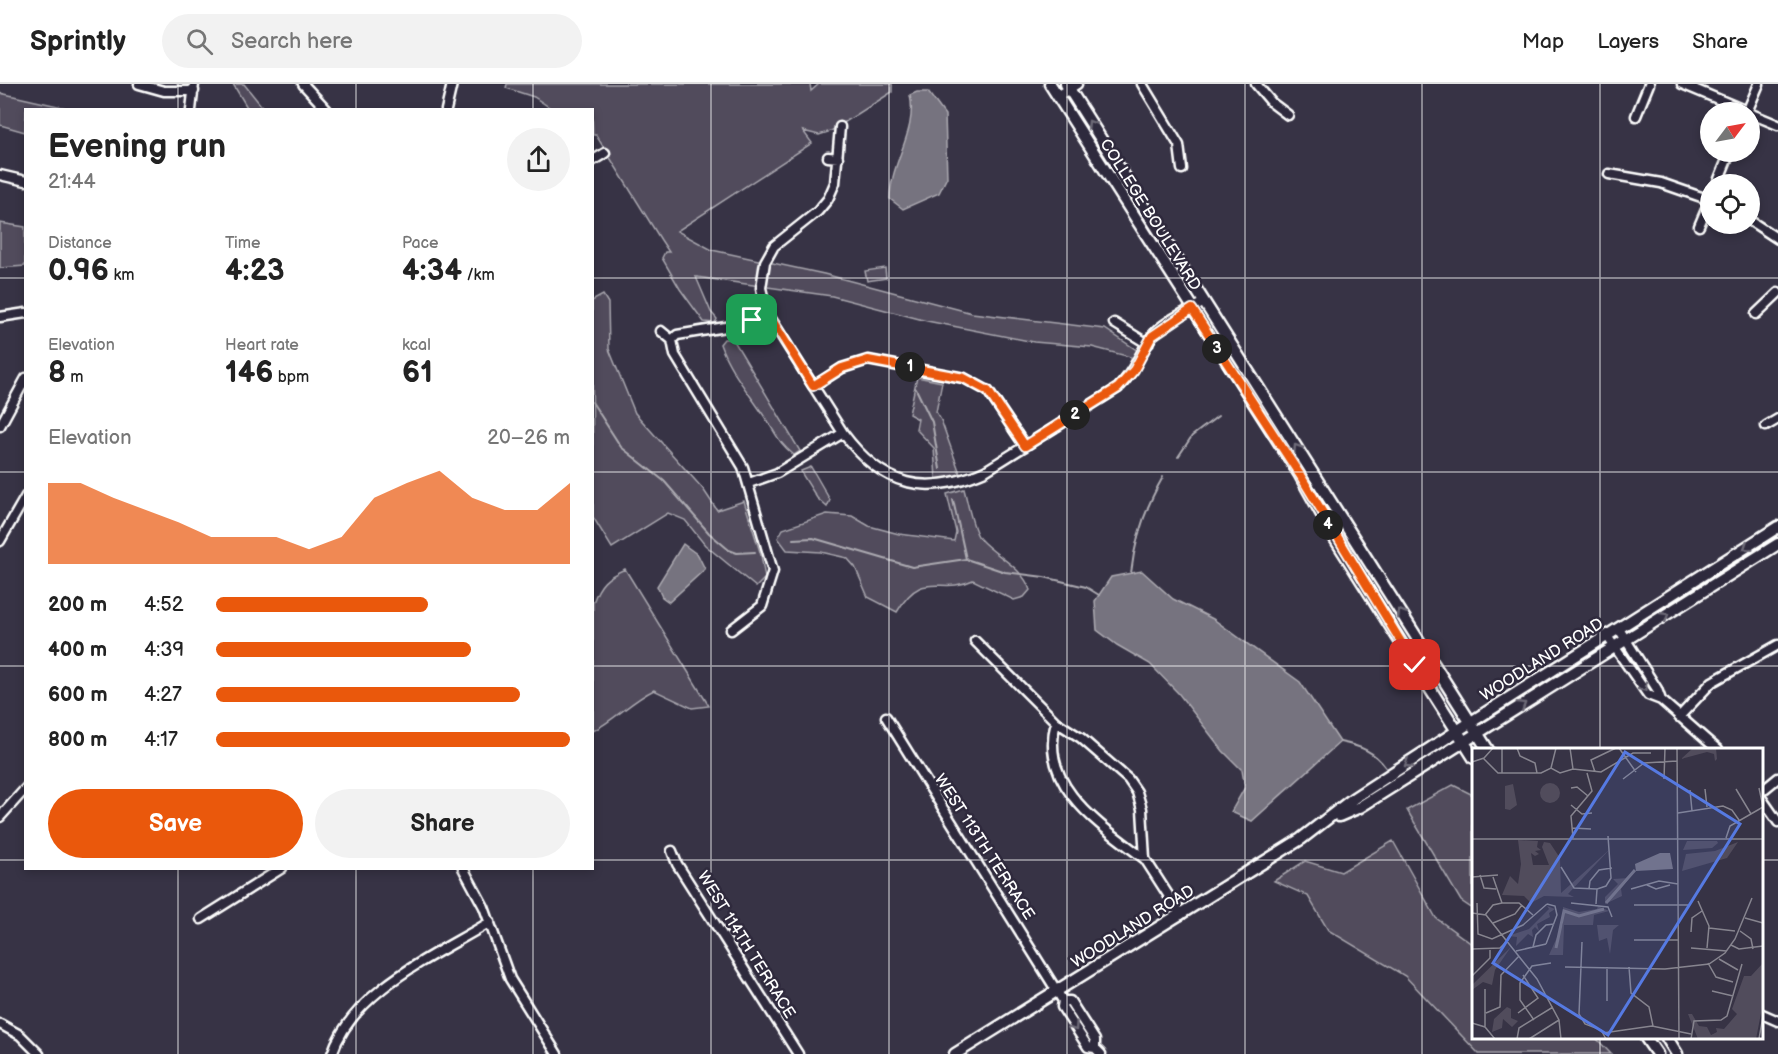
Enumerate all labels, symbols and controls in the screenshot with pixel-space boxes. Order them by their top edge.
search box [162,14,582,68]
text: Sprintly [30,25,126,58]
icon: search [183,25,216,58]
text: Search here [231,28,353,55]
text: Map [1522,29,1564,54]
text: Layers [1597,29,1659,54]
text: Share [1692,29,1748,54]
north arrow [1700,102,1760,162]
map controls [1700,102,1760,234]
one-way arrow [1087,120,1099,130]
text: Evening run [48,127,226,167]
button: share [507,128,570,191]
street label: COLLEGE BOULEVARD [1096,136,1204,294]
text: 21:44 [48,170,96,194]
button: locate [1700,174,1760,234]
text: Distance [48,234,112,253]
text: Time [225,234,260,253]
text: Pace [402,234,438,253]
text: 0.96 [48,253,109,289]
text: 4:23 [225,253,285,289]
text: 4:34 [402,253,462,289]
text: km [109,266,134,285]
text: /km [462,266,495,285]
pin [726,294,777,345]
icon: arrive [735,303,768,336]
pin: 3 [1202,334,1232,364]
text: Elevation [48,336,115,355]
text: Heart rate [225,336,299,355]
text: kcal [402,336,431,355]
text: 3 [1212,339,1222,358]
pin: 1 [895,352,925,382]
text: 8 [48,355,66,391]
text: 146 [225,355,273,391]
text: 61 [402,355,433,391]
text: 1 [907,357,913,376]
text: m [66,368,84,387]
text: bpm [273,368,309,387]
pin: 2 [1060,400,1090,430]
text: 2 [1070,405,1080,424]
text: Elevation [48,426,131,450]
text: 20–26 m [487,426,570,450]
one-way arrow [1293,444,1305,454]
pin: 4 [1313,510,1343,540]
text: 4 [1323,515,1333,534]
one-way arrow [1742,540,1753,551]
text: 200 m [48,593,107,617]
text: 4:52 [144,593,184,617]
one-way arrow [1397,609,1409,619]
one-way arrow [1658,612,1669,623]
street label: WOODLAND ROAD [1477,614,1607,706]
text: 400 m [48,638,107,662]
text: 4:39 [144,638,184,662]
pin [1389,639,1440,690]
icon: check [1398,648,1431,681]
one-way arrow [1636,681,1647,692]
text: 600 m [48,683,108,707]
text: 4:27 [144,683,182,707]
one-way arrow [1515,701,1526,712]
text: 800 m [48,728,107,752]
text: 4:17 [144,728,178,752]
inset map [1472,748,1763,1039]
one-way arrow [1404,757,1415,768]
street label: WEST 113TH TERRACE [930,771,1038,923]
button: Save [48,789,303,858]
button: Share [315,789,570,858]
street label: WEST 114TH TERRACE [693,868,799,1022]
street label: WOODLAND ROAD [1068,881,1198,973]
one-way arrow [1067,1021,1078,1032]

